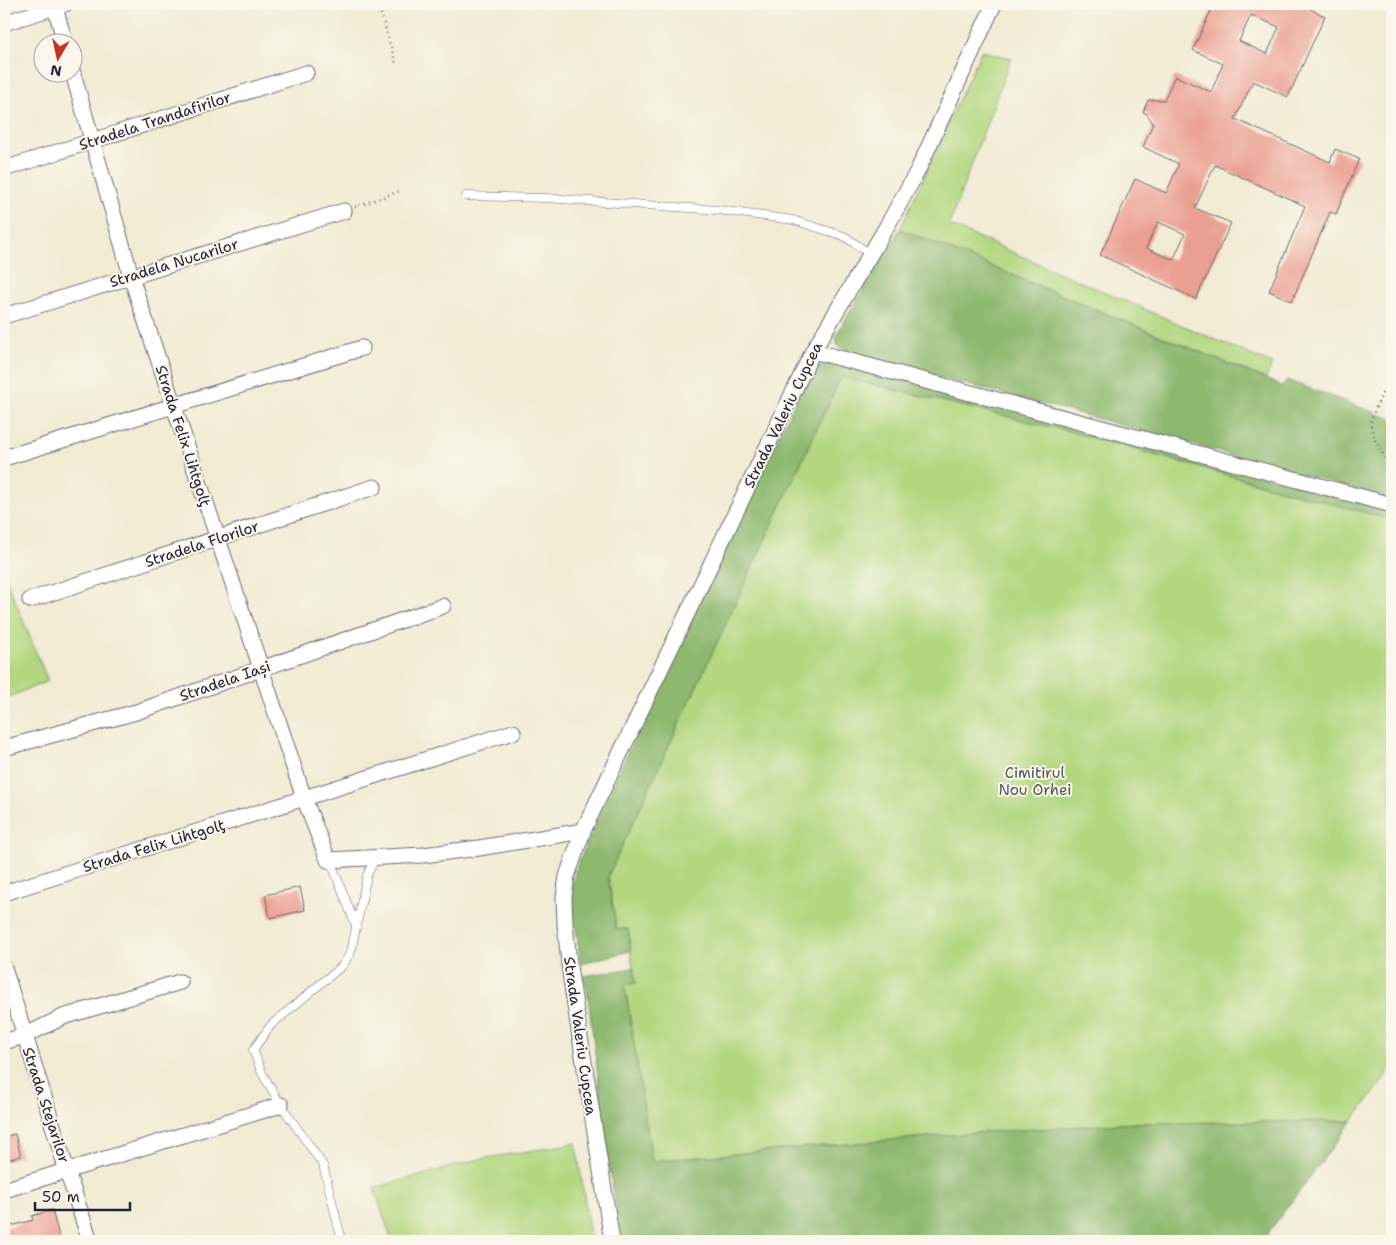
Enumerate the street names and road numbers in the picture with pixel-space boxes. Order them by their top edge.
street label: Stradela Trandafirilor [76,87,234,155]
street label: Stradela Nucarilor [107,234,241,292]
street label: Strada Valeriu Cupcea [739,338,827,491]
street label: Strada Felix Lihtgolţ [151,363,215,509]
street label: Stradela Florilor [142,516,262,572]
street label: Stradela Iași [177,656,274,707]
street label: Strada Felix Lihtgolţ [80,815,228,877]
street label: Strada Valeriu Cupcea [559,955,601,1117]
street label: Strada Stejarilor [18,1045,74,1165]

